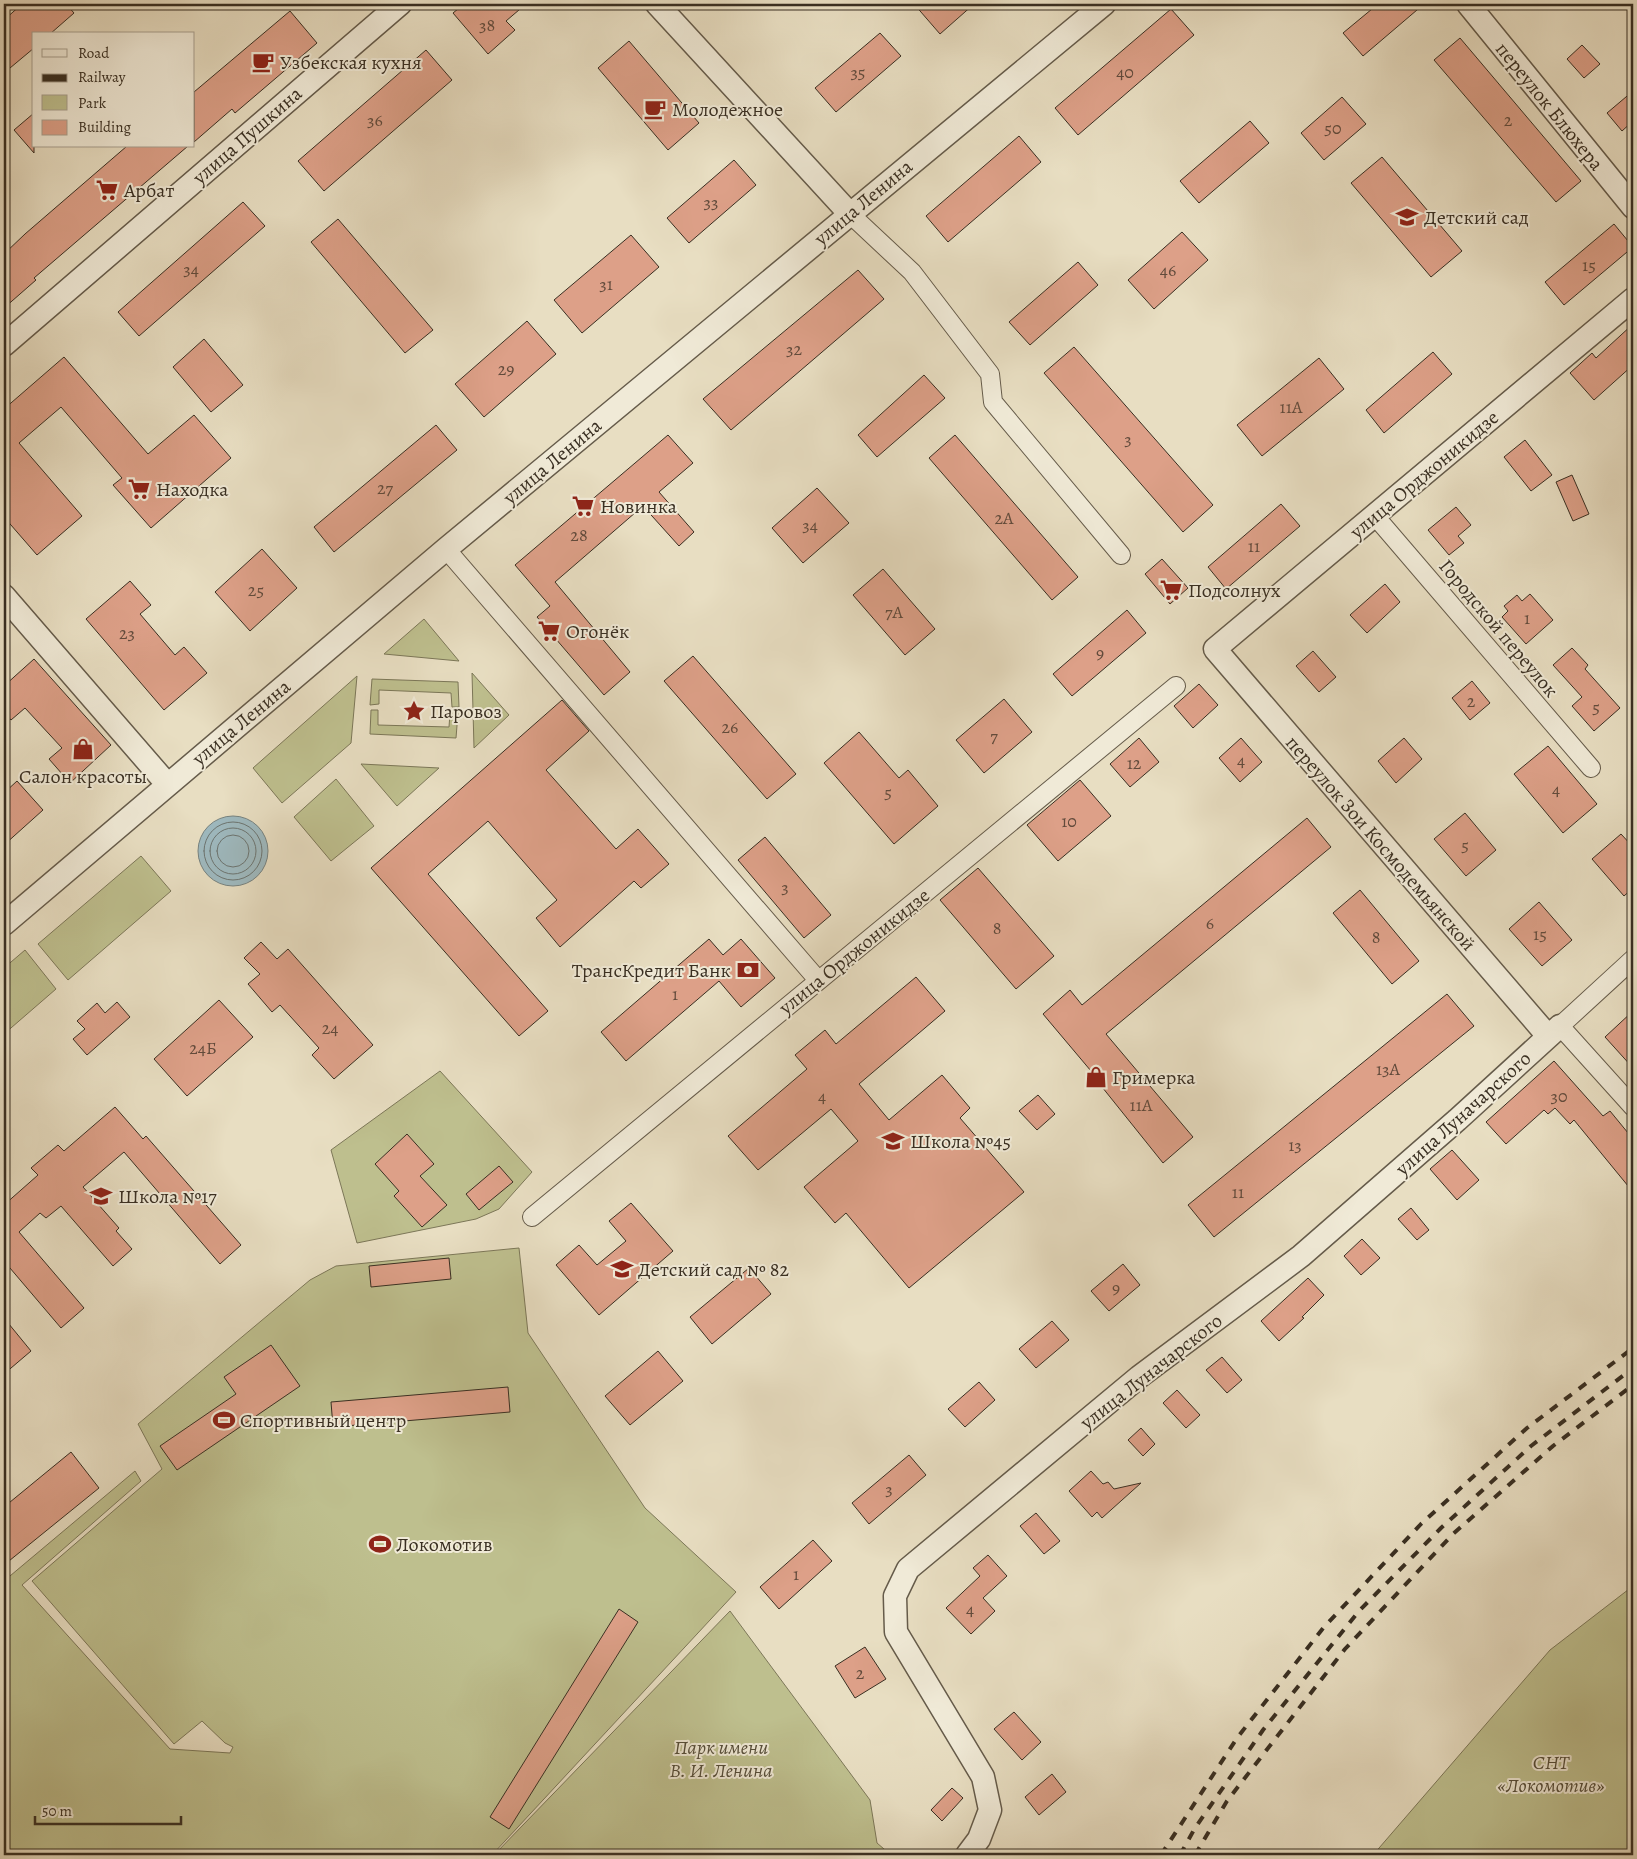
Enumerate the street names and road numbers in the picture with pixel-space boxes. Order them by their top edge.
street label: переулок Блюхера [1489,36,1610,177]
street label: улица Пушкина [186,80,308,191]
street label: улица Ленина [808,153,919,252]
street label: улица Орджоникидзе [1343,404,1505,545]
street label: улица Ленина [497,412,608,511]
street label: Городской переулок [1433,553,1565,703]
street label: улица Ленина [186,673,297,772]
street label: переулок Зои Космодемьянской [1280,730,1482,957]
street label: улица Орджоникидзе [772,882,935,1021]
street label: улица Луначарского [1389,1045,1537,1182]
street label: улица Луначарского [1074,1307,1228,1436]

